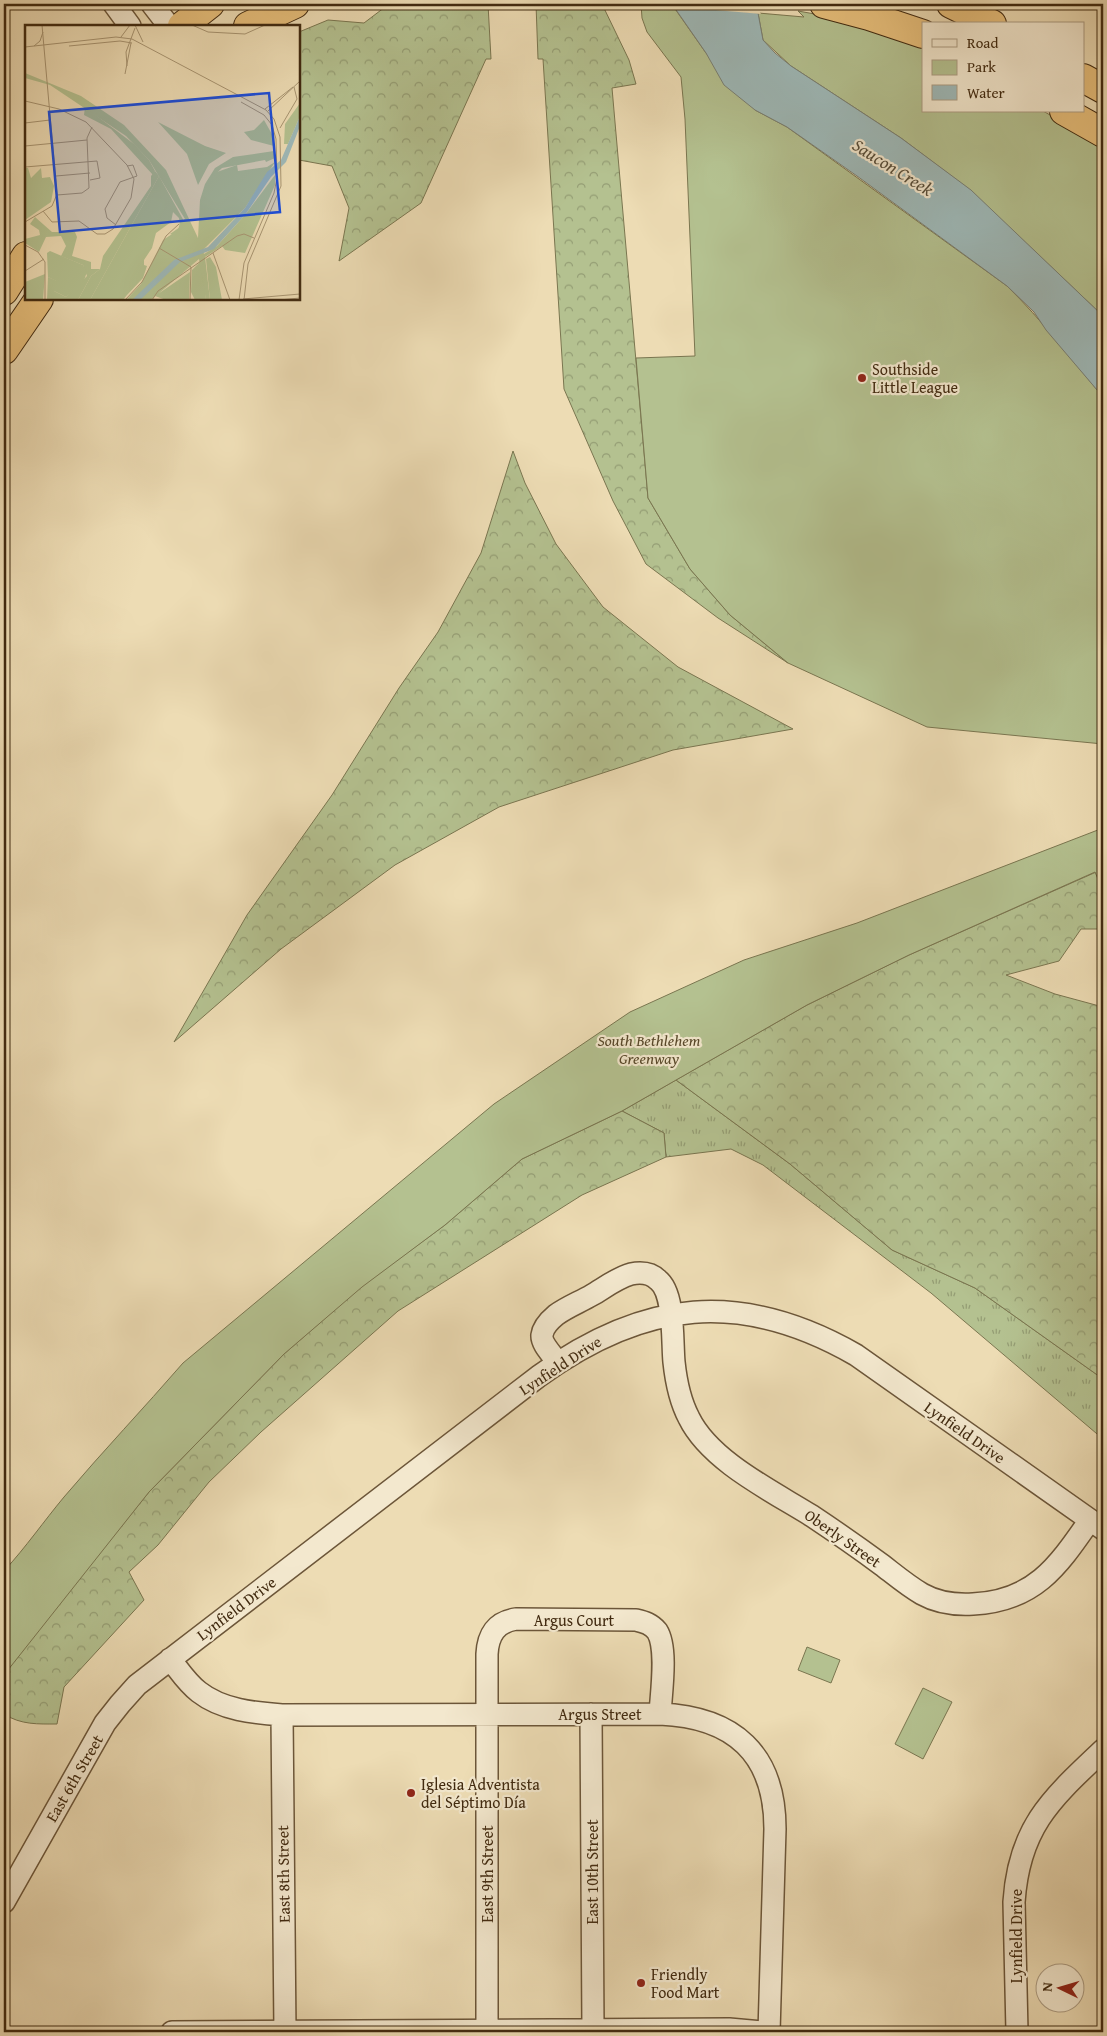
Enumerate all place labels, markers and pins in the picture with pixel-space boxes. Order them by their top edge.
place label: Southside Little League [872,357,958,399]
marker: Southside Little League [856,372,868,384]
place label: Iglesia Adventista del Séptimo Día [421,1772,540,1814]
marker: Iglesia Adventista del Séptimo Día [405,1787,417,1799]
place label: Friendly Food Mart [651,1962,720,2004]
marker: Friendly Food Mart [635,1977,647,1989]

